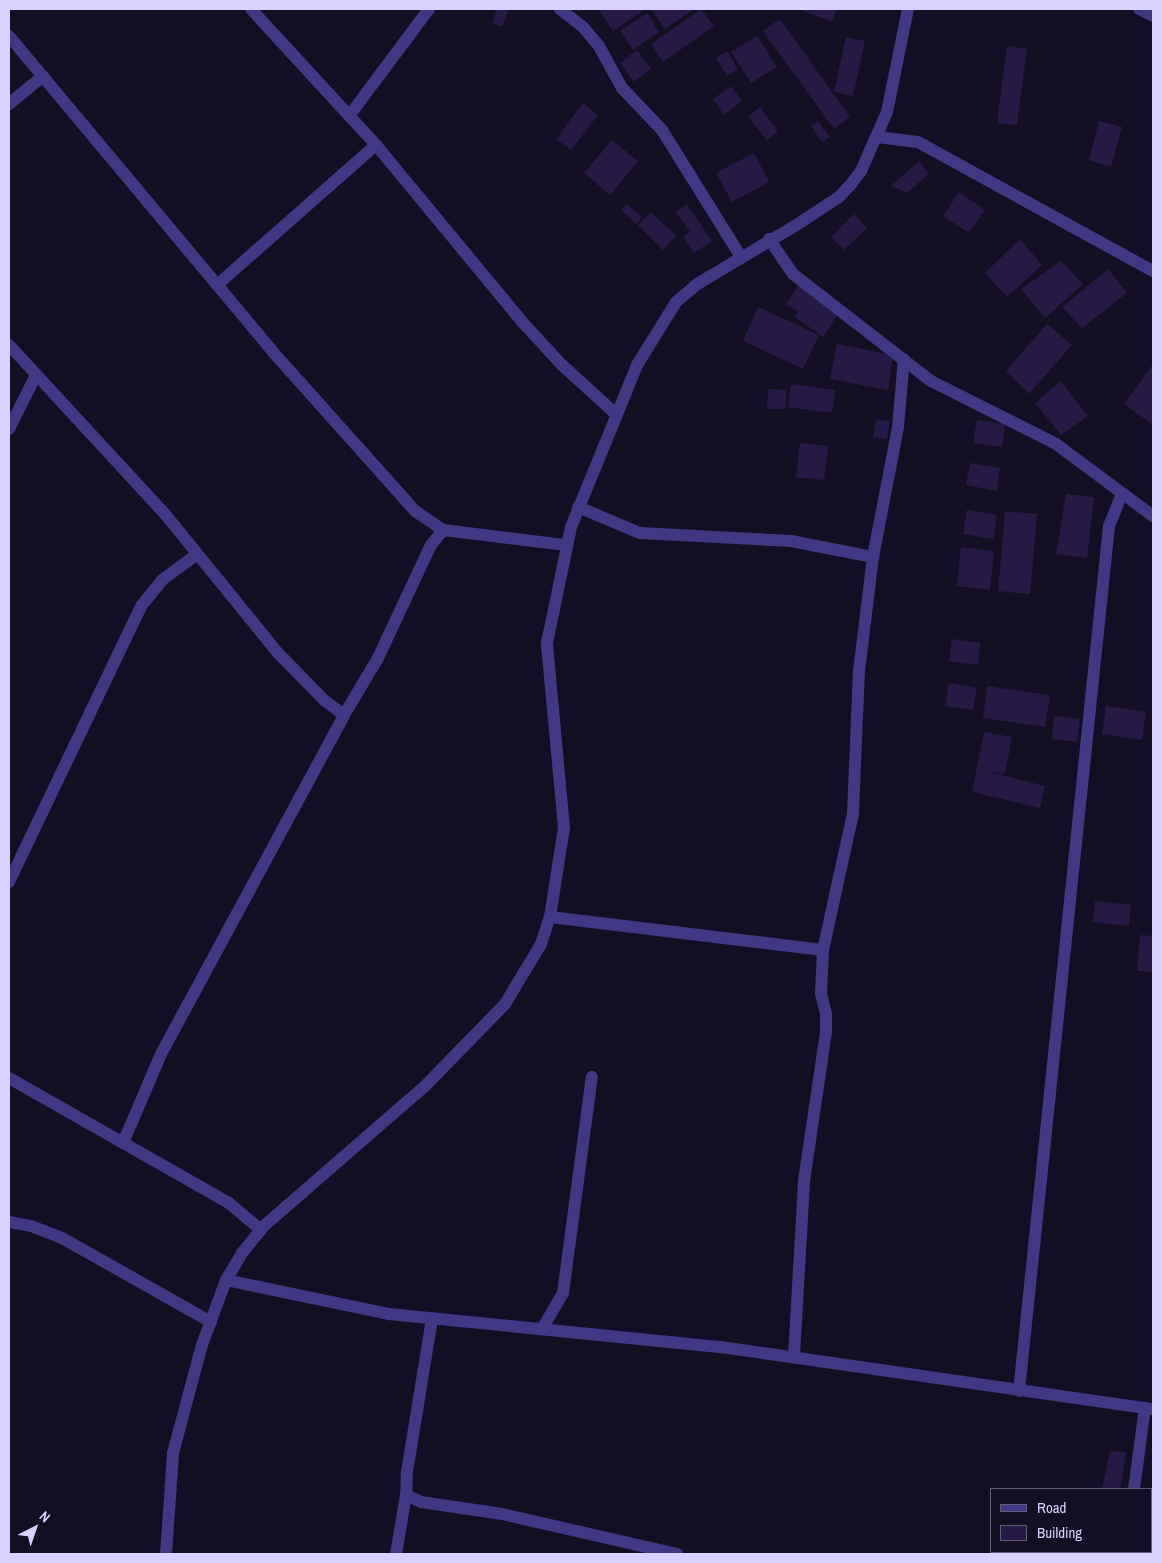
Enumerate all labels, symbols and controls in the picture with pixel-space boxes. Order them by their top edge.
legend [990,1488,1152,1553]
text: Road [1037,1497,1066,1518]
north arrow [10,1503,60,1553]
text: N [36,1507,54,1526]
text: Building [1037,1522,1082,1543]

